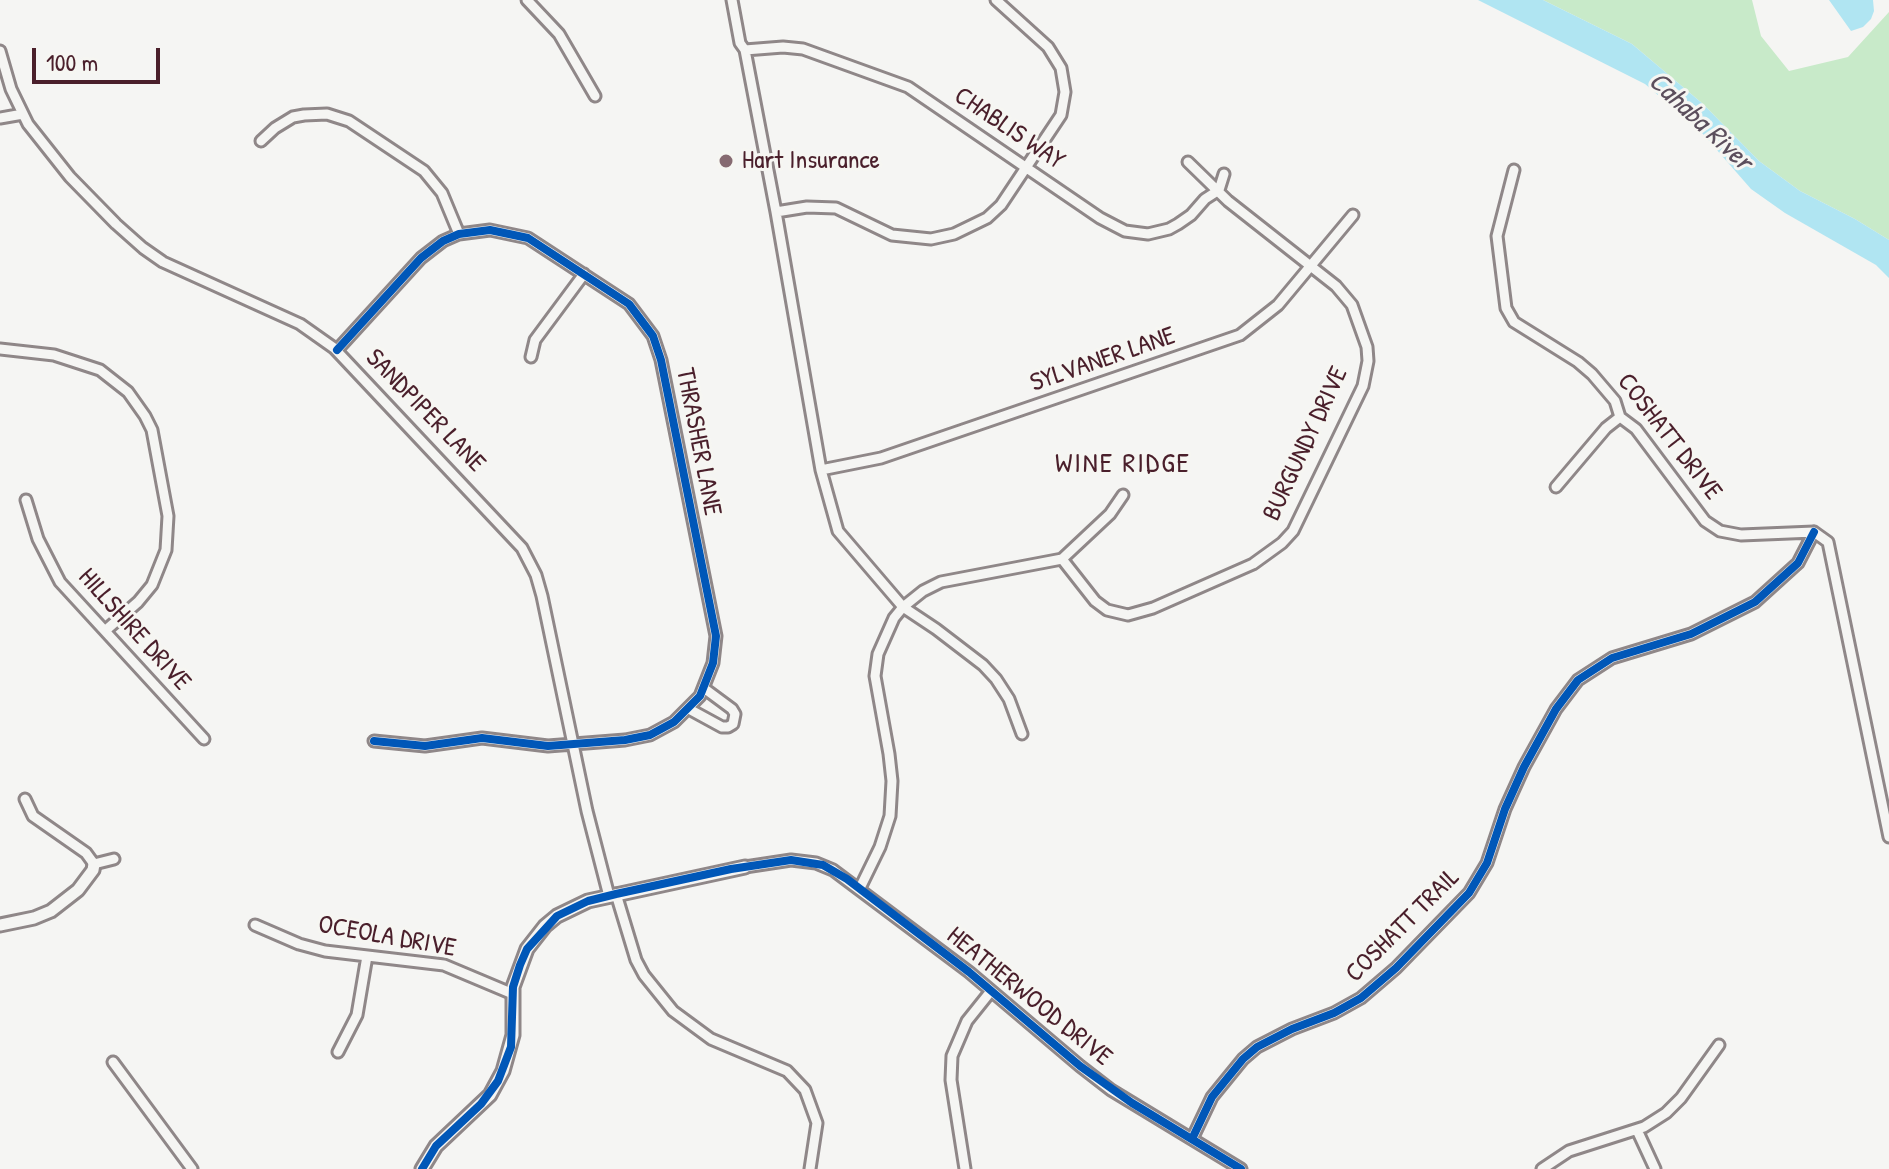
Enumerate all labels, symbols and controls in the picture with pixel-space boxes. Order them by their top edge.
scale bar [36,32,164,82]
text: 100 m [46,46,98,78]
water label: Cahaba River [1641,65,1759,179]
street label: CHABLIS WAY [948,81,1070,177]
place label: Hart Insurance [742,145,880,177]
marker: Hart Insurance [717,152,735,170]
street label: SYLVANER LANE [1026,321,1180,399]
street label: SANDPIPER LANE [359,343,491,479]
street label: BURGUNDY DRIVE [1257,362,1355,526]
street label: THRASHER LANE [668,365,728,519]
street label: COSHATT DRIVE [1610,367,1728,507]
district label: WINE RIDGE [1055,448,1191,482]
street label: HILLSHIRE DRIVE [71,563,197,697]
street label: COSHATT TRAIL [1340,863,1466,989]
street label: OCEOLA DRIVE [316,910,458,964]
street label: HEATHERWOOD DRIVE [940,921,1118,1073]

